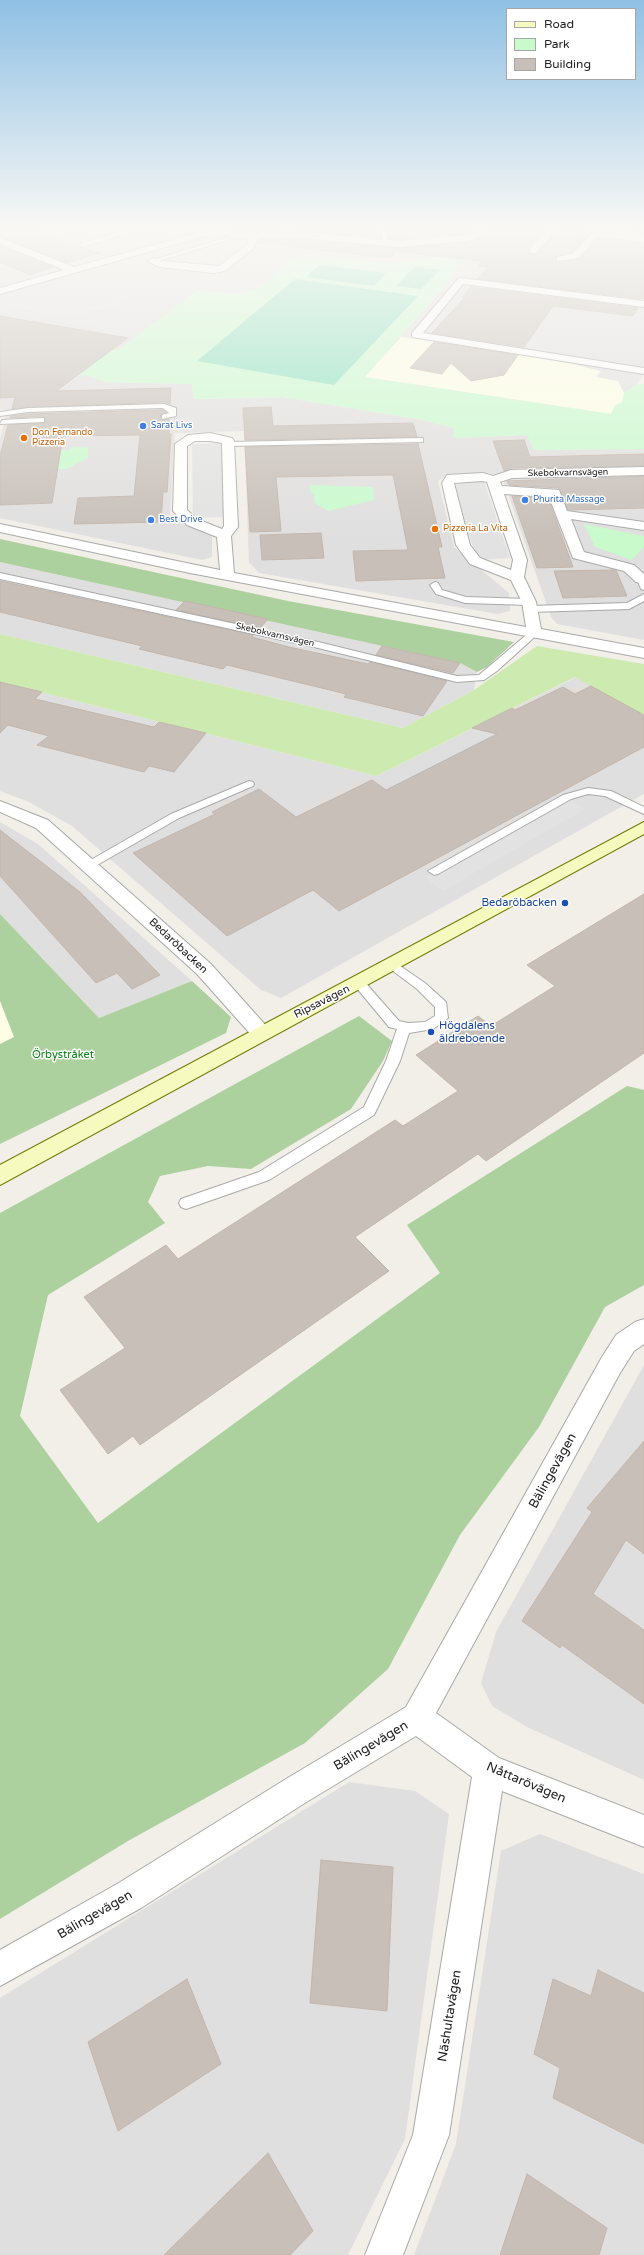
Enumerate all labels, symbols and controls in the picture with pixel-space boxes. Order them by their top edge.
legend [506,8,636,80]
text: Road [544,17,574,31]
text: Park [544,37,570,51]
text: Building [544,57,591,71]
marker: Sarat Livs [138,421,148,431]
place label: Sarat Livs [151,421,192,431]
place label: Don Fernando Pizzeria [32,428,93,449]
marker: Don Fernando Pizzeria [19,433,29,443]
street label: Skebokvarnsvägen [528,467,608,479]
marker: Phurita Massage [520,495,530,505]
place label: Phurita Massage [533,495,605,505]
marker: Best Drive [146,515,156,525]
place label: Best Drive [159,515,203,525]
marker: Pizzeria La Vita [430,524,440,534]
place label: Pizzeria La Vita [443,524,508,534]
street label: Skebokvarnsvägen [235,621,315,649]
place label: Bedaröbacken [482,896,557,910]
marker: Bedaröbacken [560,898,570,908]
street label: Bedaröbacken [146,915,210,977]
street label: Ripsavägen [292,982,352,1022]
place label: Högdalens äldreboende [439,1019,505,1045]
marker: Högdalens äldreboende [426,1027,436,1037]
park label: Örbystråket [32,1048,94,1062]
street label: Bälingevägen [526,1431,580,1511]
street label: Bälingevägen [331,1718,411,1774]
street label: Nåttarövägen [484,1759,568,1807]
street label: Bälingevägen [55,1887,135,1943]
street label: Näshultavägen [435,1969,465,2063]

